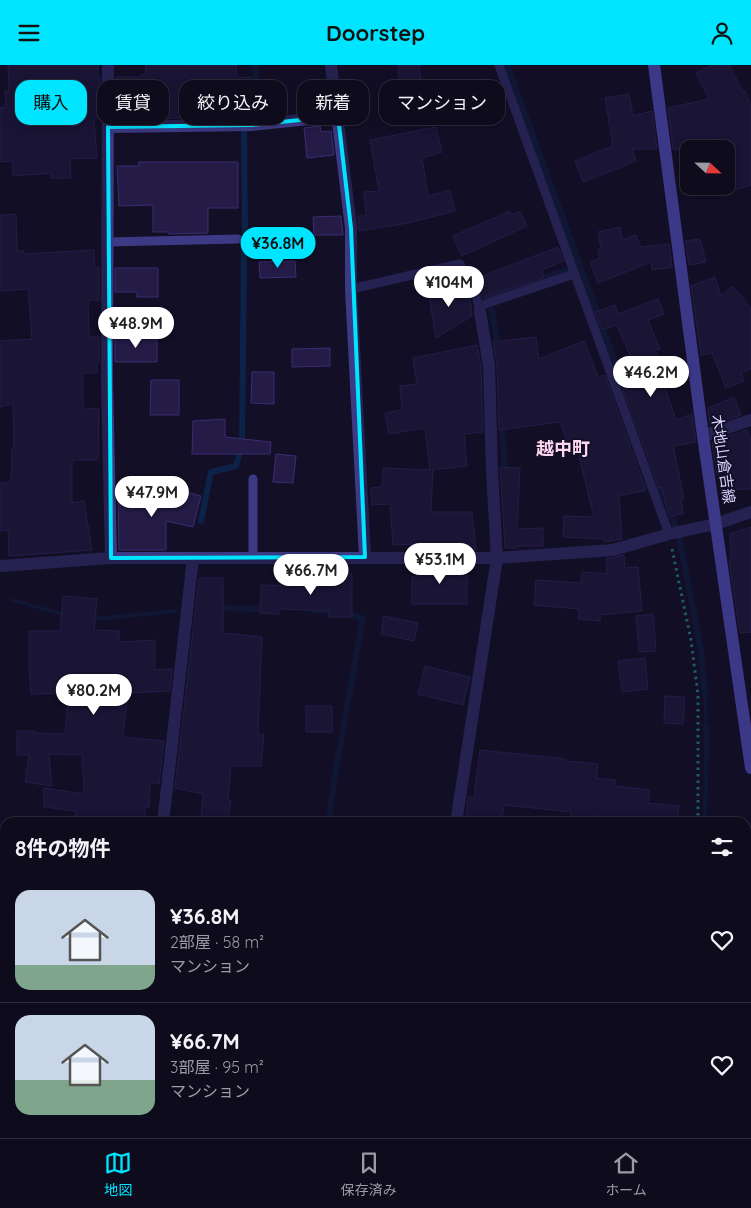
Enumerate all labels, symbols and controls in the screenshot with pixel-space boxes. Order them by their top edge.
icon: menu [15,19,43,47]
text: Doorstep [326,19,425,47]
icon: person [708,19,736,47]
chip: 購入 [15,80,87,125]
chip: 賃貸 [97,80,169,125]
chip: 絞り込み [179,80,287,125]
chip: 新着 [297,80,369,125]
chip: マンション [379,80,505,125]
north arrow [680,140,735,195]
map controls [680,140,735,195]
pin: ¥36.8M [237,227,319,269]
text: ¥36.8M [252,233,304,253]
pin: ¥104M [414,265,484,308]
text: ¥104M [425,272,473,292]
pin: ¥48.9M [95,307,177,349]
text: ¥48.9M [109,313,163,333]
pin: ¥46.2M [610,355,692,398]
text: ¥46.2M [624,362,678,382]
street label: 木地山倉吉線 [708,413,739,505]
district label: 越中町 [536,437,590,460]
pin: ¥47.9M [111,475,193,518]
text: ¥47.9M [126,482,178,502]
pin: ¥53.1M [399,543,481,585]
text: ¥53.1M [415,549,465,569]
pin: ¥66.7M [270,553,352,596]
text: ¥66.7M [284,560,338,580]
pin: ¥80.2M [53,673,135,716]
text: ¥80.2M [67,680,121,700]
icon: filters [708,833,736,861]
text: 8件の物件 [15,835,111,861]
text: ¥36.8M [170,903,239,929]
icon: home [55,910,115,970]
icon: heart [708,926,736,954]
text: 2部屋 · 58 m² [170,932,264,952]
text: マンション [170,956,250,976]
text: ¥66.7M [170,1028,240,1054]
icon: home [55,1035,115,1095]
icon: heart [708,1051,736,1079]
text: 3部屋 · 95 m² [170,1057,264,1077]
text: マンション [170,1081,250,1101]
tab: 地図 [104,1149,132,1199]
tab: 保存済み [341,1149,397,1199]
tab: ホーム [605,1149,647,1199]

